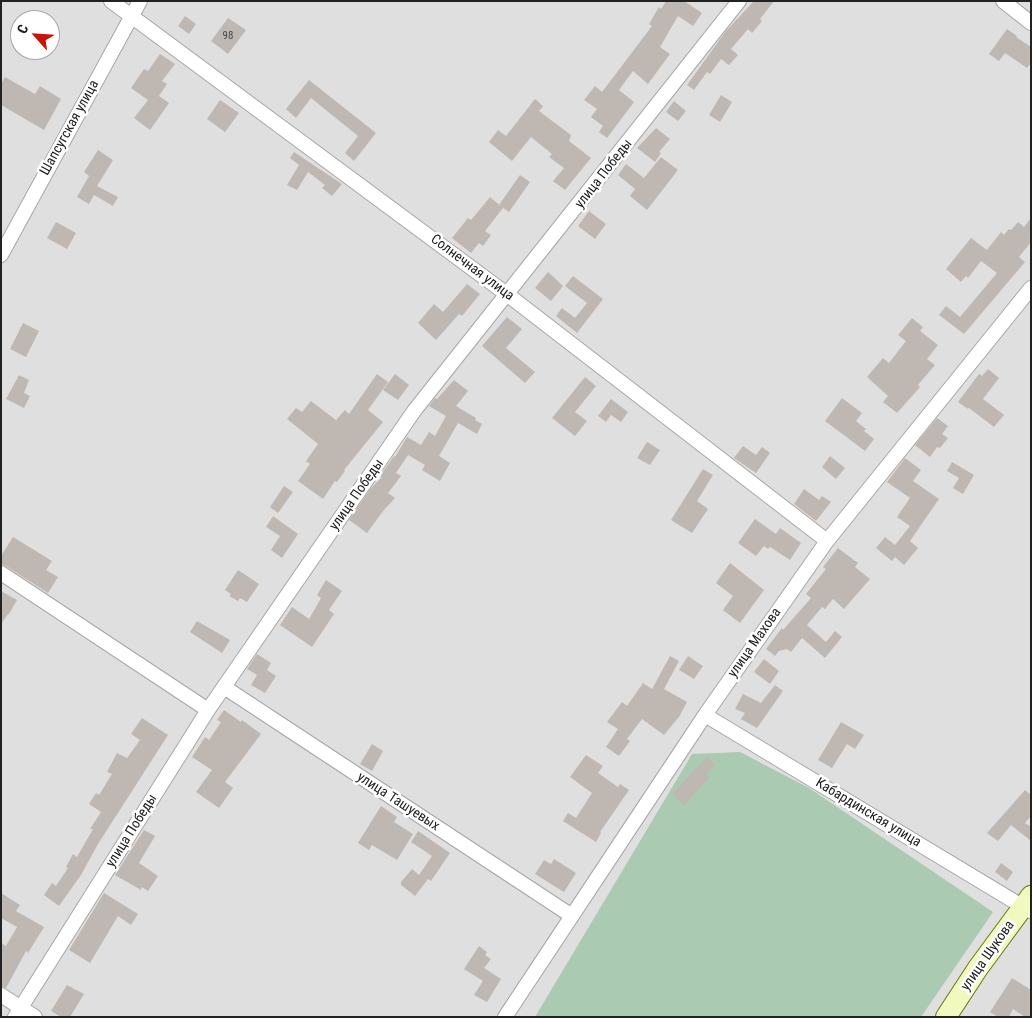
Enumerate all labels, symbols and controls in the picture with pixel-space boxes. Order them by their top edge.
north arrow [10,10,60,60]
text: С [13,22,31,36]
house number: 98 [223,29,233,43]
street label: Шапсугская улица [37,77,103,179]
street label: улица Победы [572,136,636,212]
street label: Солнечная улица [427,231,517,305]
street label: улица Победы [326,456,388,534]
street label: улица Махова [725,605,785,681]
street label: улица Ташуевых [354,769,442,835]
street label: Кабардинская улица [812,775,924,851]
street label: улица Победы [103,791,161,871]
street label: улица Шукова [958,918,1018,994]

